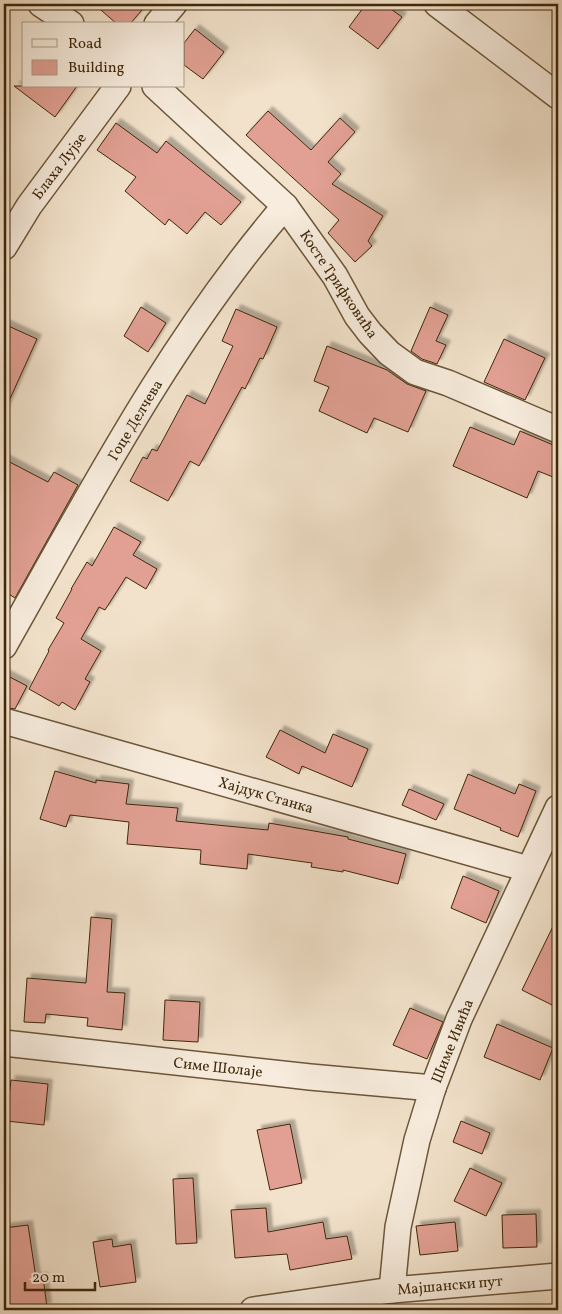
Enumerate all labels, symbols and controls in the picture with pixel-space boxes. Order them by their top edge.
legend [22,22,185,88]
text: Road [68,34,102,55]
text: Building [68,58,125,79]
street label: Блаха Лујзе [28,129,92,205]
street label: Косте Трифковића [294,226,382,343]
street label: Гоце Делчева [104,376,169,465]
street label: Хајдук Станка [216,773,316,820]
street label: Шиме Ивића [427,996,480,1087]
street label: Симе Шолаје [172,1053,263,1084]
scale bar [25,1259,95,1291]
text: 20 m [32,1268,65,1289]
street label: Мајшански пут [396,1271,504,1302]

